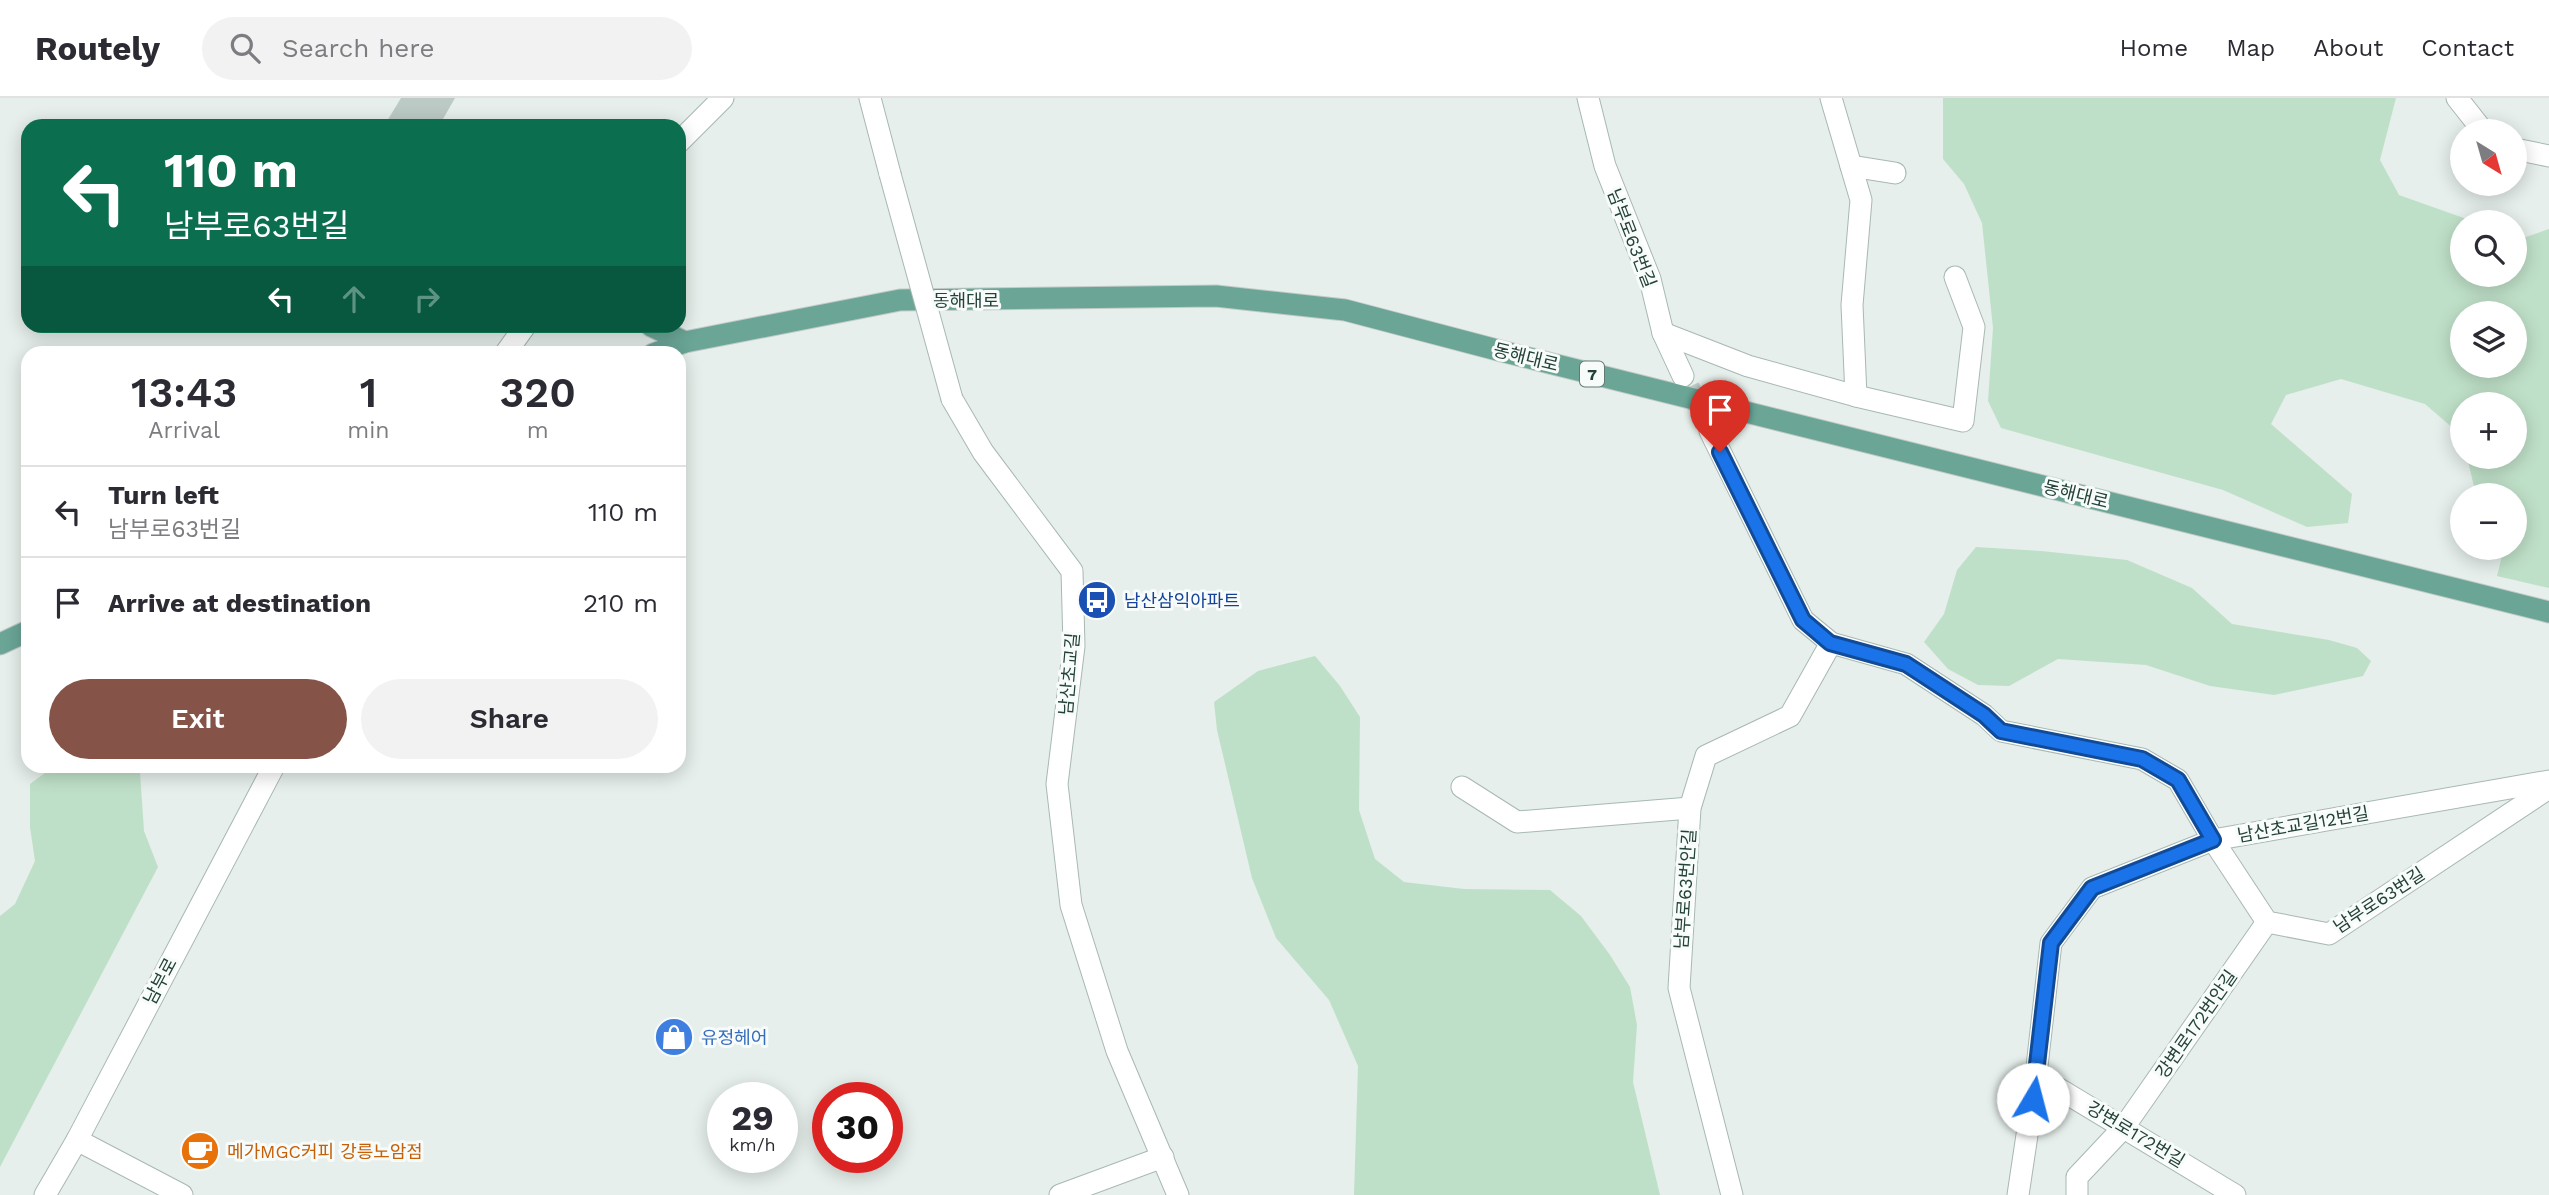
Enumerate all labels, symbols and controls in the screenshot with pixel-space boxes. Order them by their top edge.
search box [202,17,692,80]
text: Routely [35,29,160,68]
icon: search [226,29,264,67]
text: Search here [282,33,434,63]
text: Home [2120,34,2188,62]
text: Map [2226,34,2275,62]
text: About [2313,34,2383,62]
text: Contact [2421,34,2514,62]
north arrow [2450,119,2527,196]
map controls [2450,119,2527,560]
text: 110 m [164,141,298,199]
icon: left [49,147,140,238]
street label: 남부로63번길 [1604,186,1660,290]
text: 남부로63번길 [164,207,349,245]
button: search [2450,210,2527,287]
icon: left [262,280,300,318]
icon: ahead [335,280,373,318]
icon: right [408,280,446,318]
street label: 동해대로 [933,290,999,311]
button: layers [2450,301,2527,378]
street label: 동해대로 [1491,339,1561,375]
road number: 7 [1580,362,1604,386]
text: 13:43 [131,368,237,417]
text: 1 [360,368,377,417]
text: 320 [500,368,576,417]
pin [1690,380,1750,452]
icon: arrive [1701,391,1739,429]
button: + [2450,392,2527,469]
text: Arrival [148,417,220,444]
text: min [347,417,390,444]
text: m [527,417,549,444]
street label: 동해대로 [2041,476,2111,512]
text: Turn left [108,480,219,510]
button: − [2450,483,2527,560]
icon: left [49,493,87,531]
text: 110 m [588,497,658,527]
text: 남부로63번길 [108,516,241,543]
bus stop icon: 남산삼익아파트 [1076,579,1118,621]
icon: arrive [49,584,87,622]
text: Arrive at destination [108,588,371,618]
text: 210 m [583,588,658,618]
place label: 남산삼익아파트 [1124,590,1240,611]
street label: 남산초교길 [1055,632,1083,716]
button: Exit [49,679,347,759]
button: Share [361,679,658,759]
street label: 남산초교길12번길 [2235,802,2371,846]
street label: 남부로63번안길 [1670,828,1700,950]
street label: 남부로63번길 [2330,863,2428,937]
street label: 남부로 [139,954,181,1008]
street label: 강변로172번안길 [2151,966,2241,1082]
shop icon: 유정헤어 [653,1016,695,1058]
place label: 유정헤어 [701,1027,767,1048]
position arrow [1996,1062,2070,1136]
speed limit sign: 30 [812,1082,903,1173]
text: 29 [731,1097,774,1139]
street label: 강변로172번길 [2083,1097,2189,1171]
cafe icon: 메가MGC커피 강릉노암점 [179,1130,221,1172]
text: km/h [729,1134,776,1155]
place label: 메가MGC커피 강릉노암점 [227,1141,423,1162]

